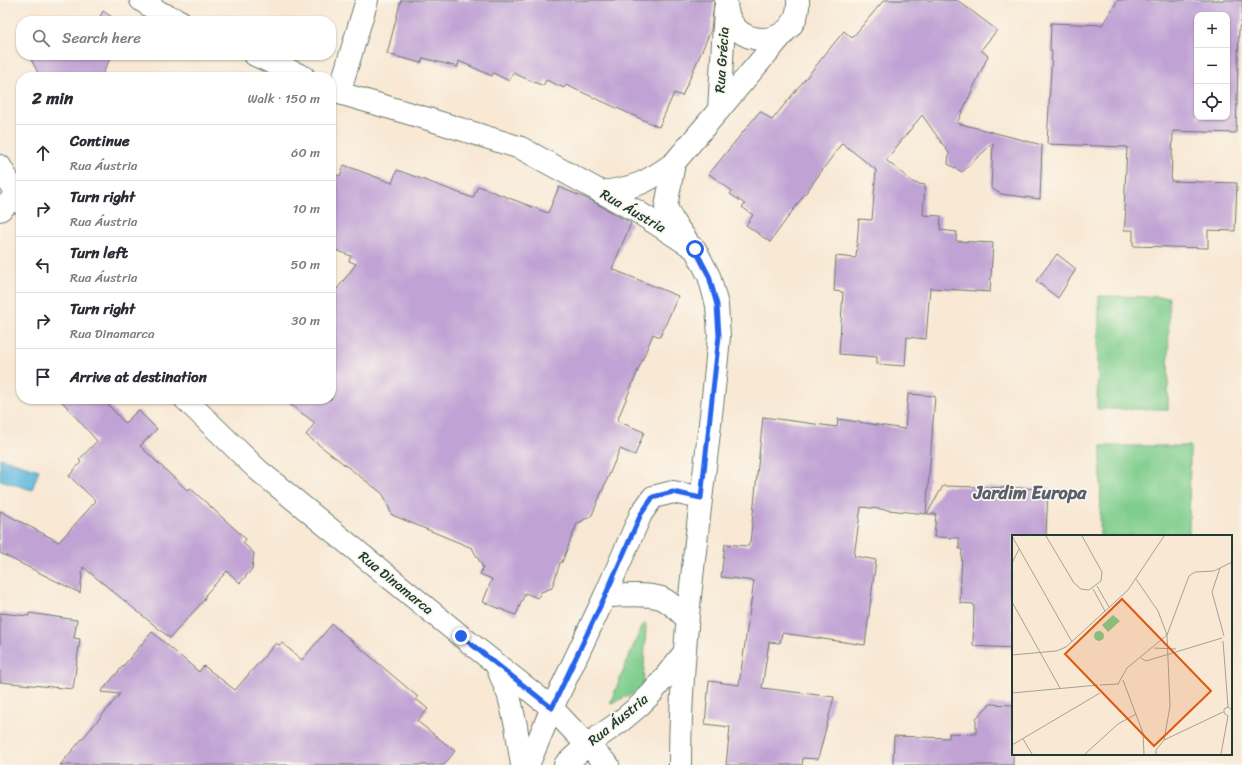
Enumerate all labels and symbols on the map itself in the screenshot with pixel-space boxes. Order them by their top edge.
street label: Rua Grécia [707,26,737,94]
street label: Rua Áustria [595,182,671,240]
route start [686,240,704,258]
district label: Jardim Europa [973,477,1087,509]
inset map [1012,535,1232,755]
street label: Rua Dinamarca [353,545,439,621]
route end [452,627,470,645]
street label: Rua Áustria [582,687,655,753]

